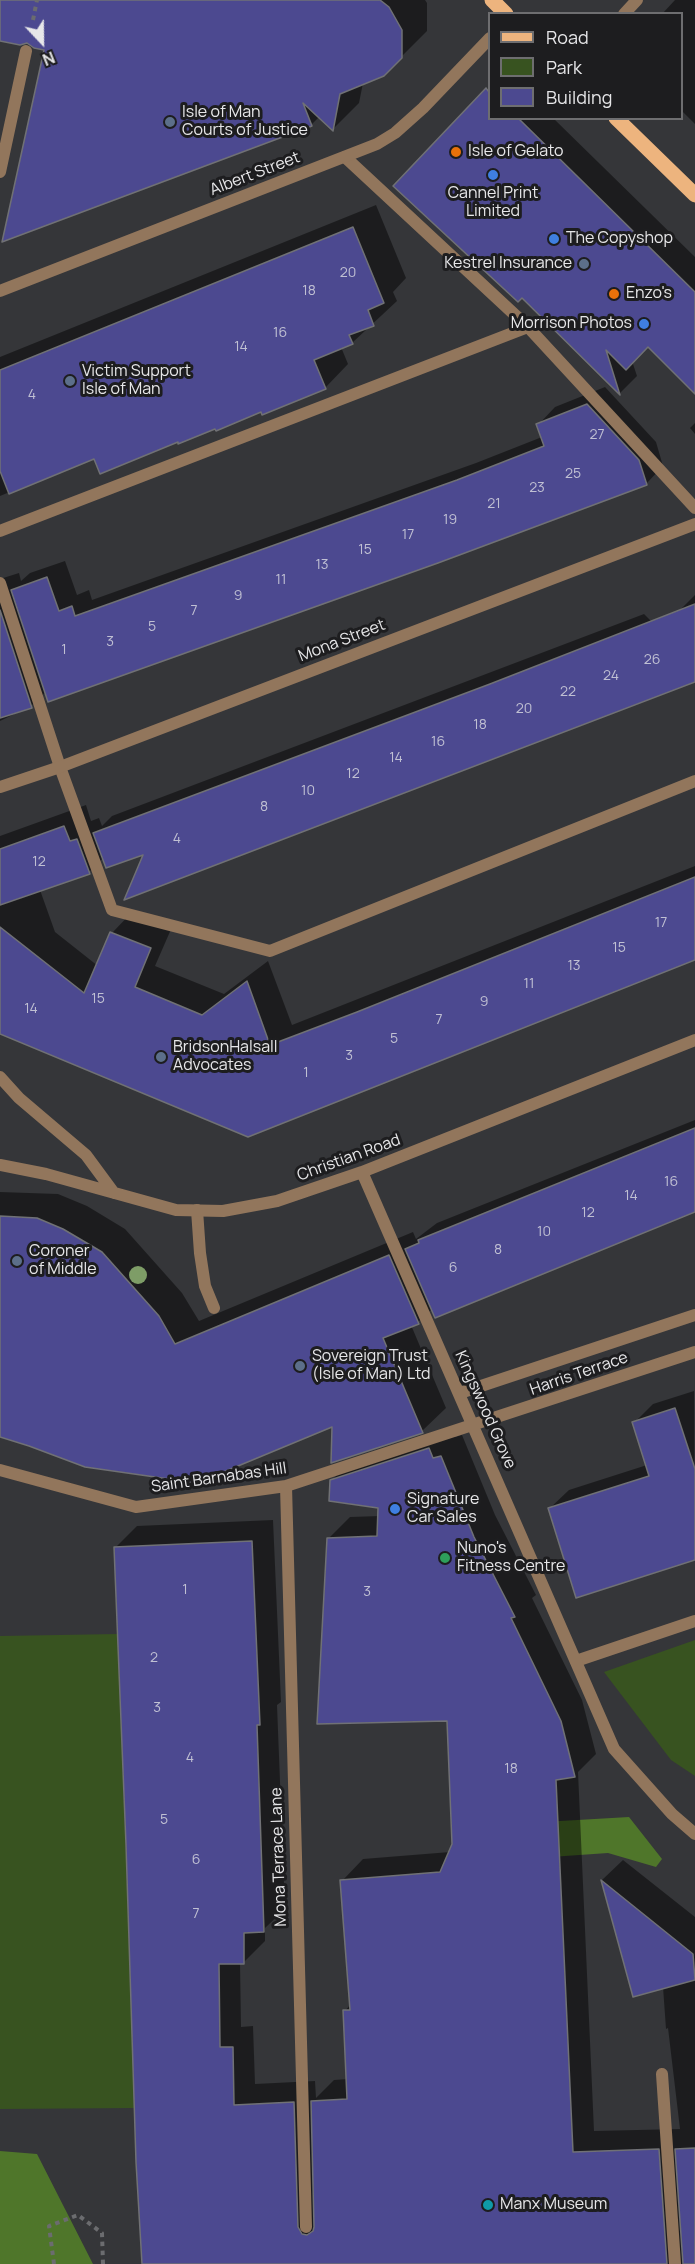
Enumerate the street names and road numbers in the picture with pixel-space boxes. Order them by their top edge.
street label: Albert Street [207,148,303,200]
street label: Mona Street [296,616,388,666]
street label: Christian Road [295,1130,403,1186]
street label: Kingswood Grove [450,1348,520,1472]
street label: Harris Terrace [527,1348,631,1400]
street label: Saint Barnabas Hill [150,1459,288,1497]
street label: Mona Terrace Lane [267,1787,291,1927]

